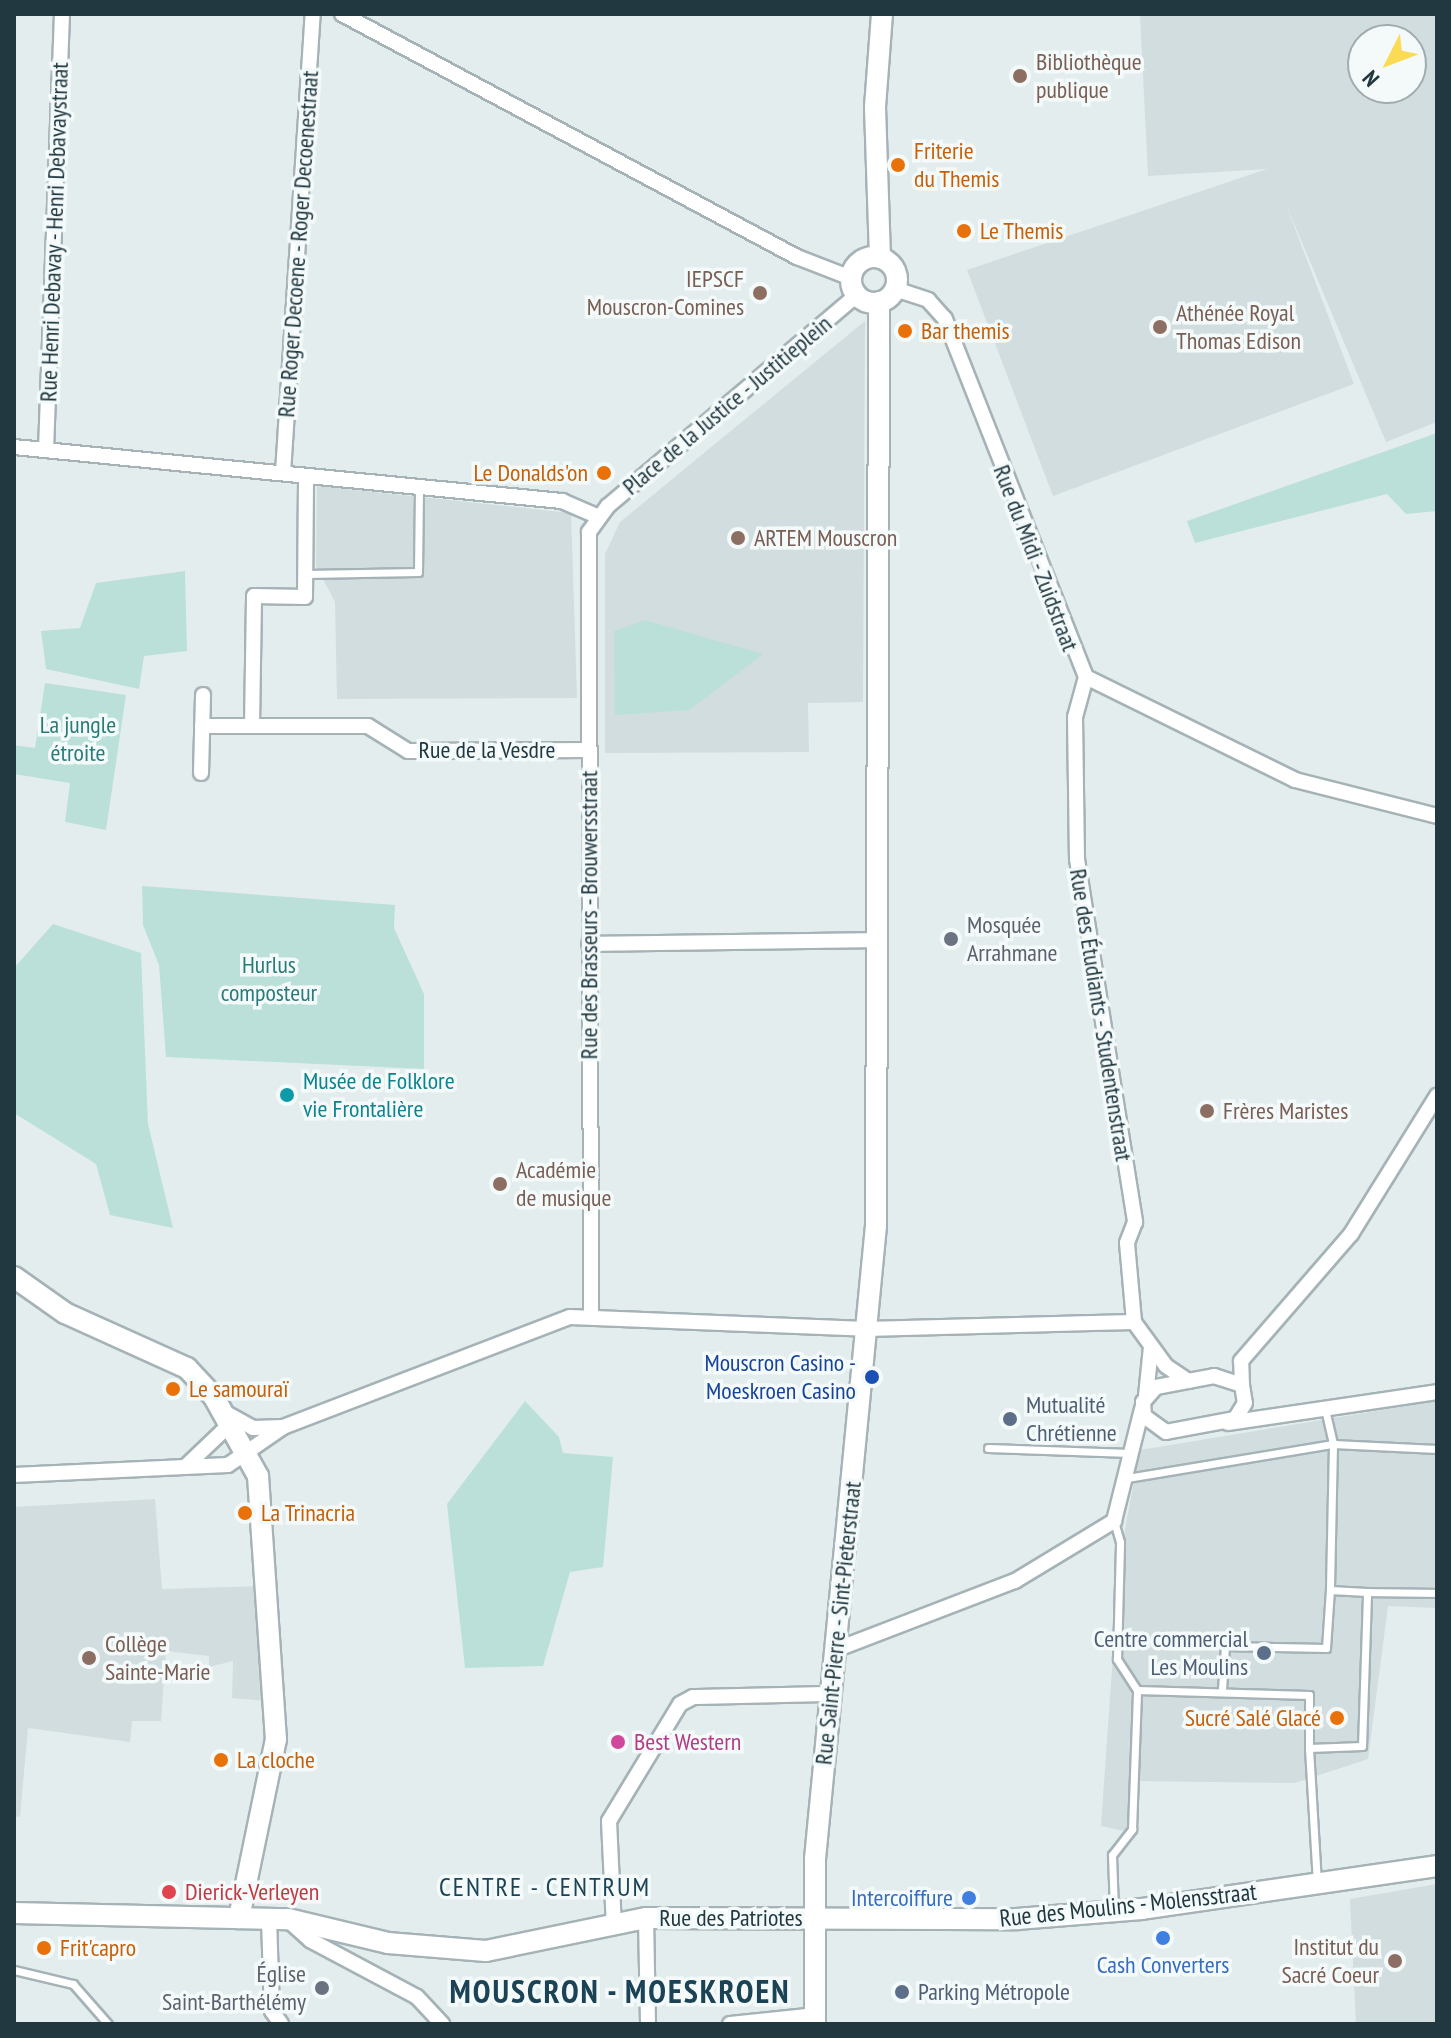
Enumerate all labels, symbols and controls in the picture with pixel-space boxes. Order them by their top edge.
north arrow [1347,24,1427,104]
place label: Bibliothèque publique [1036,48,1142,104]
street label: Rue Henri Debavay - Henri Debavaystraat [34,60,74,404]
text: N [1356,65,1385,93]
marker: Bibliothèque publique [1011,67,1029,85]
street label: Rue Roger Decoene - Roger Decoenestraat [271,69,325,419]
place label: Friterie du Themis [914,137,1000,193]
marker: Friterie du Themis [889,156,907,174]
place label: Le Themis [980,217,1064,245]
marker: Le Themis [955,222,973,240]
place label: IEPSCF Mouscron-Comines [587,265,744,321]
marker: IEPSCF Mouscron-Comines [751,284,769,302]
place label: Athénée Royal Thomas Edison [1176,299,1301,355]
street label: Place de la Justice - Justitieplein [616,309,838,501]
place label: Bar themis [921,317,1010,345]
marker: Athénée Royal Thomas Edison [1151,318,1169,336]
marker: Bar themis [896,322,914,340]
place label: Le Donalds'on [474,459,588,487]
street label: Rue du Midi - Zuidstraat [987,460,1085,656]
marker: Le Donalds'on [595,464,613,482]
place label: ARTEM Mouscron [754,524,897,552]
marker: ARTEM Mouscron [729,529,747,547]
park label: La jungle étroite [40,711,116,767]
street label: Rue de la Vesdre [418,736,556,764]
street label: Rue des Brasseurs - Brouwersstraat [575,770,603,1060]
street label: Rue des Étudiants - Studentenstraat [1064,866,1138,1164]
place label: Mosquée Arrahmane [967,911,1057,967]
marker: Mosquée Arrahmane [942,930,960,948]
park label: Hurlus composteur [221,951,317,1007]
place label: Musée de Folklore vie Frontalière [303,1067,455,1123]
marker: Musée de Folklore vie Frontalière [278,1086,296,1104]
place label: Frères Maristes [1223,1097,1348,1125]
marker: Frères Maristes [1198,1102,1216,1120]
place label: Académie de musique [516,1156,611,1212]
marker: Académie de musique [491,1175,509,1193]
place label: Mouscron Casino - Moeskroen Casino [704,1349,856,1405]
marker: Mouscron Casino - Moeskroen Casino [863,1368,881,1386]
place label: Le samouraï [189,1375,288,1403]
marker: Le samouraï [164,1380,182,1398]
place label: Mutualité Chrétienne [1026,1391,1117,1447]
marker: Mutualité Chrétienne [1001,1410,1019,1428]
street label: Rue Saint-Pierre - Sint-Pieterstraat [809,1479,867,1767]
place label: La Trinacria [261,1499,356,1527]
marker: La Trinacria [236,1504,254,1522]
place label: Centre commercial Les Moulins [1094,1625,1248,1681]
place label: Collège Sainte-Marie [105,1630,211,1686]
marker: Centre commercial Les Moulins [1255,1644,1273,1662]
marker: Collège Sainte-Marie [80,1649,98,1667]
place label: Sucré Salé Glacé [1185,1704,1321,1732]
marker: Sucré Salé Glacé [1328,1709,1346,1727]
place label: Best Western [634,1728,742,1756]
marker: Best Western [609,1733,627,1751]
place label: La cloche [237,1746,315,1774]
marker: La cloche [212,1751,230,1769]
district label: CENTRE - CENTRUM [438,1871,652,1903]
street label: Rue des Moulins - Molensstraat [997,1877,1259,1933]
place label: Dierick-Verleyen [185,1878,319,1906]
marker: Dierick-Verleyen [160,1883,178,1901]
place label: Intercoiffure [851,1884,953,1912]
marker: Intercoiffure [960,1889,978,1907]
street label: Rue des Patriotes [659,1904,803,1932]
marker: Cash Converters [1154,1929,1172,1947]
place label: Institut du Sacré Coeur [1281,1933,1379,1989]
place label: Frit'capro [60,1934,136,1962]
marker: Frit'capro [35,1939,53,1957]
place label: Cash Converters [1097,1951,1229,1979]
marker: Institut du Sacré Coeur [1386,1952,1404,1970]
place label: Église Saint-Barthélémy [162,1960,306,2016]
district label: MOUSCRON - MOESKROEN [448,1972,792,2010]
place label: Parking Métropole [918,1978,1070,2006]
marker: Église Saint-Barthélémy [313,1979,331,1997]
marker: Parking Métropole [893,1983,911,2001]

